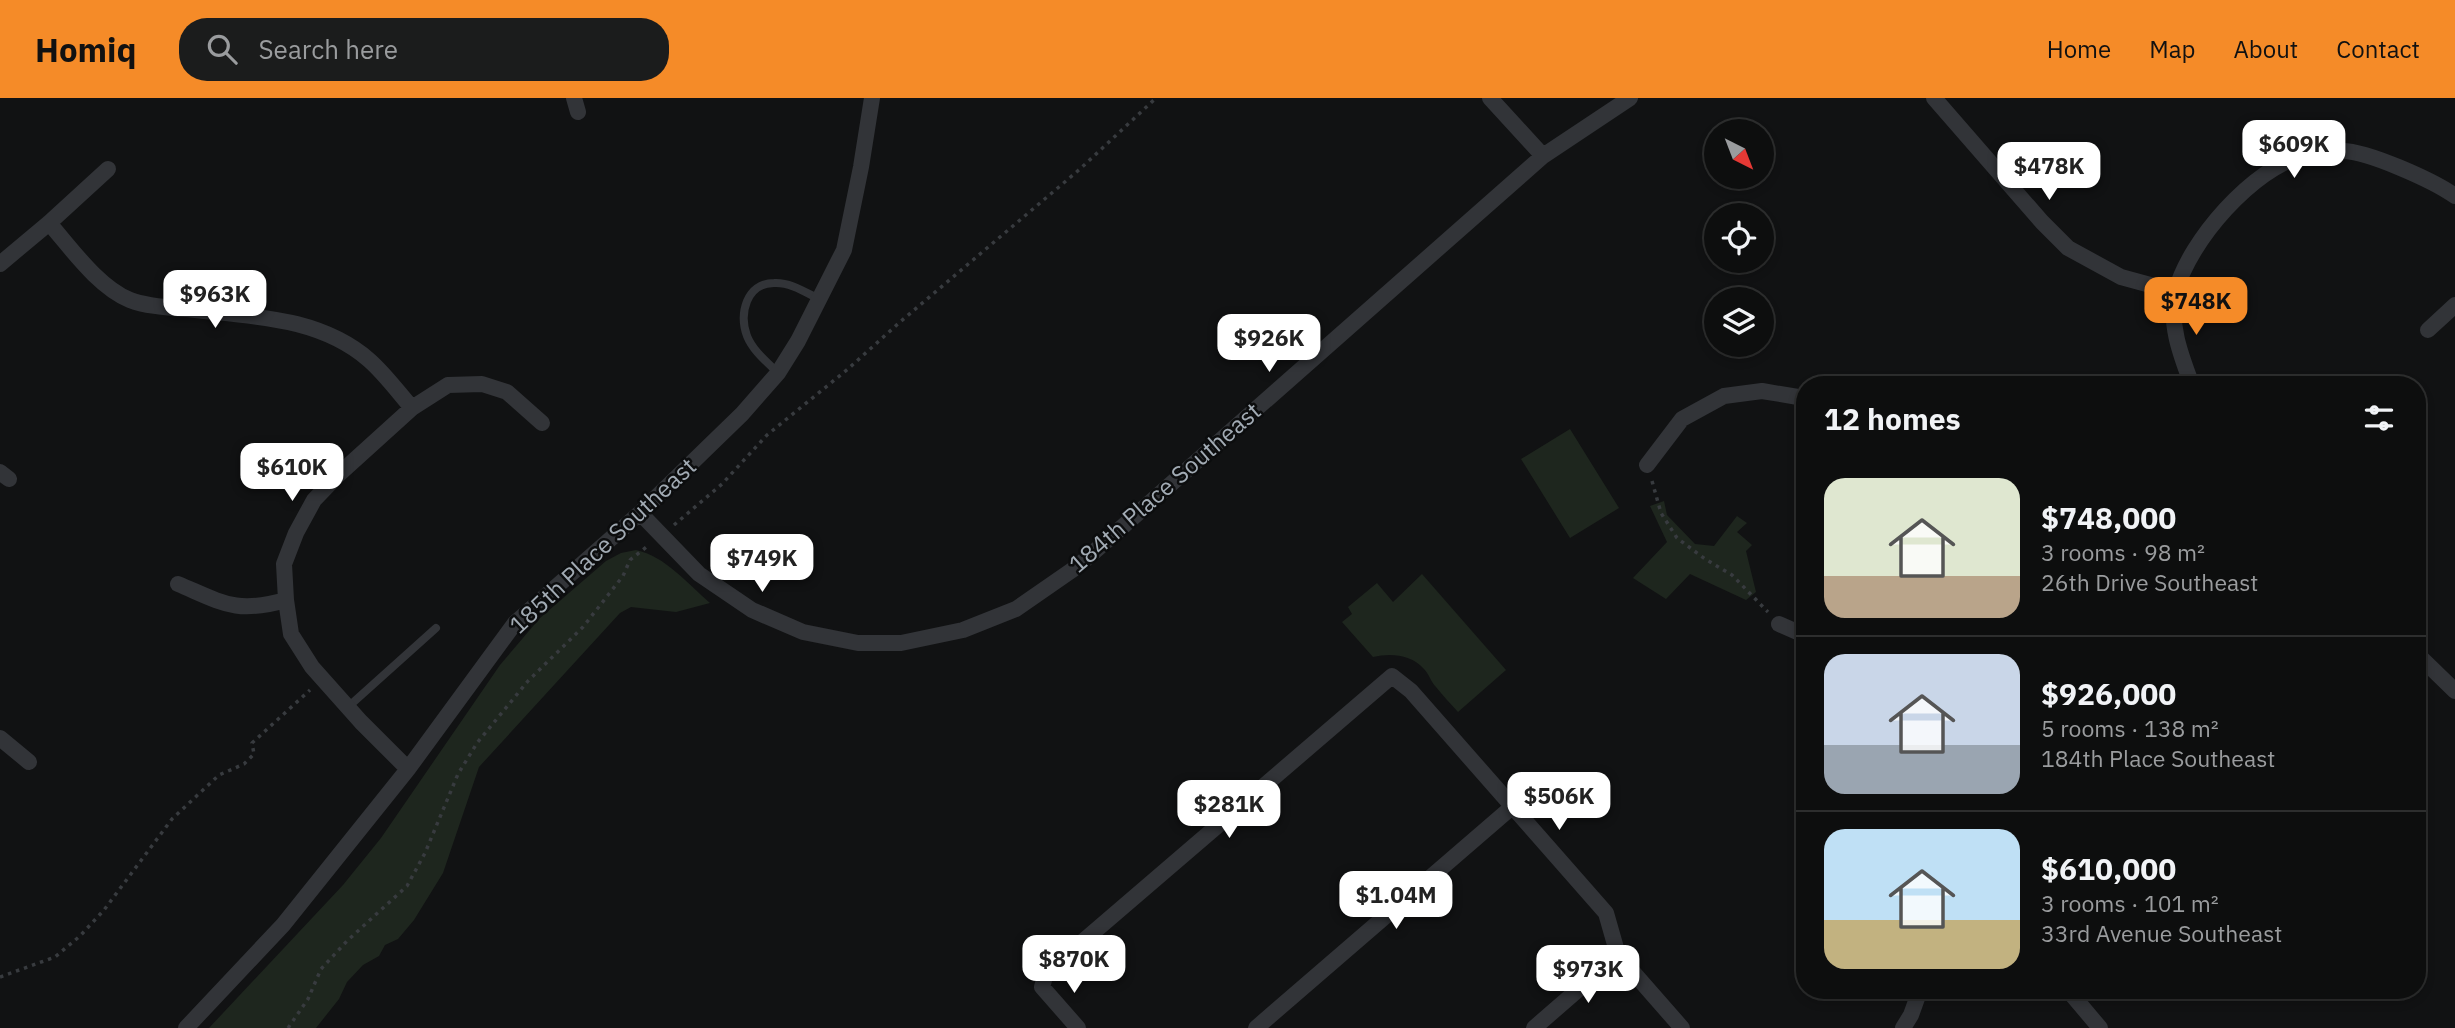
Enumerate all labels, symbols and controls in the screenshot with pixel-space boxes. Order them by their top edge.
search box [179,18,669,81]
text: Homiq [35,28,137,71]
icon: search [203,30,241,68]
text: Search here [259,32,398,66]
text: Home [2047,33,2111,65]
text: Map [2149,33,2195,65]
text: About [2233,33,2298,65]
text: Contact [2336,33,2420,65]
north arrow [1704,119,1774,189]
map controls [1704,119,1774,357]
pin: $609K [2245,120,2343,180]
text: $609K [2258,128,2330,158]
pin: $478K [2000,142,2098,202]
text: $478K [2013,150,2085,180]
button: locate [1704,203,1774,273]
pin: $963K [166,271,264,330]
text: $963K [179,278,251,308]
pin: $748K [2147,278,2245,337]
text: $748K [2160,285,2232,315]
button: layers [1704,287,1774,357]
pin: $926K [1220,314,1318,374]
text: $926K [1233,322,1305,352]
street label: 184th Place Southeast [1062,395,1267,580]
text: 12 homes [1824,399,1961,438]
icon: filters [2360,399,2398,437]
pin: $610K [243,444,341,503]
street label: 185th Place Southeast [502,450,703,640]
text: $610K [256,451,328,481]
text: $748,000 [2041,498,2176,537]
icon: home [1880,506,1964,590]
pin: $749K [713,534,811,594]
text: 3 rooms · 98 m² [2041,537,2205,567]
text: $749K [726,542,798,572]
text: 26th Drive Southeast [2041,567,2258,597]
text: $926,000 [2041,674,2176,713]
icon: home [1880,682,1964,766]
text: 5 rooms · 138 m² [2041,713,2219,743]
text: 184th Place Southeast [2041,743,2275,773]
pin: $506K [1510,772,1608,832]
pin: $281K [1180,780,1278,840]
text: $506K [1523,780,1595,810]
text: $281K [1193,788,1265,818]
text: $610,000 [2041,849,2176,888]
icon: home [1880,857,1964,941]
pin: $1.04M [1339,872,1453,931]
text: $1.04M [1355,879,1437,909]
text: 3 rooms · 101 m² [2041,888,2219,918]
text: 33rd Avenue Southeast [2041,918,2282,948]
pin: $870K [1025,936,1123,995]
text: $870K [1038,943,1110,973]
pin: $973K [1539,946,1637,1005]
text: $973K [1552,953,1624,983]

